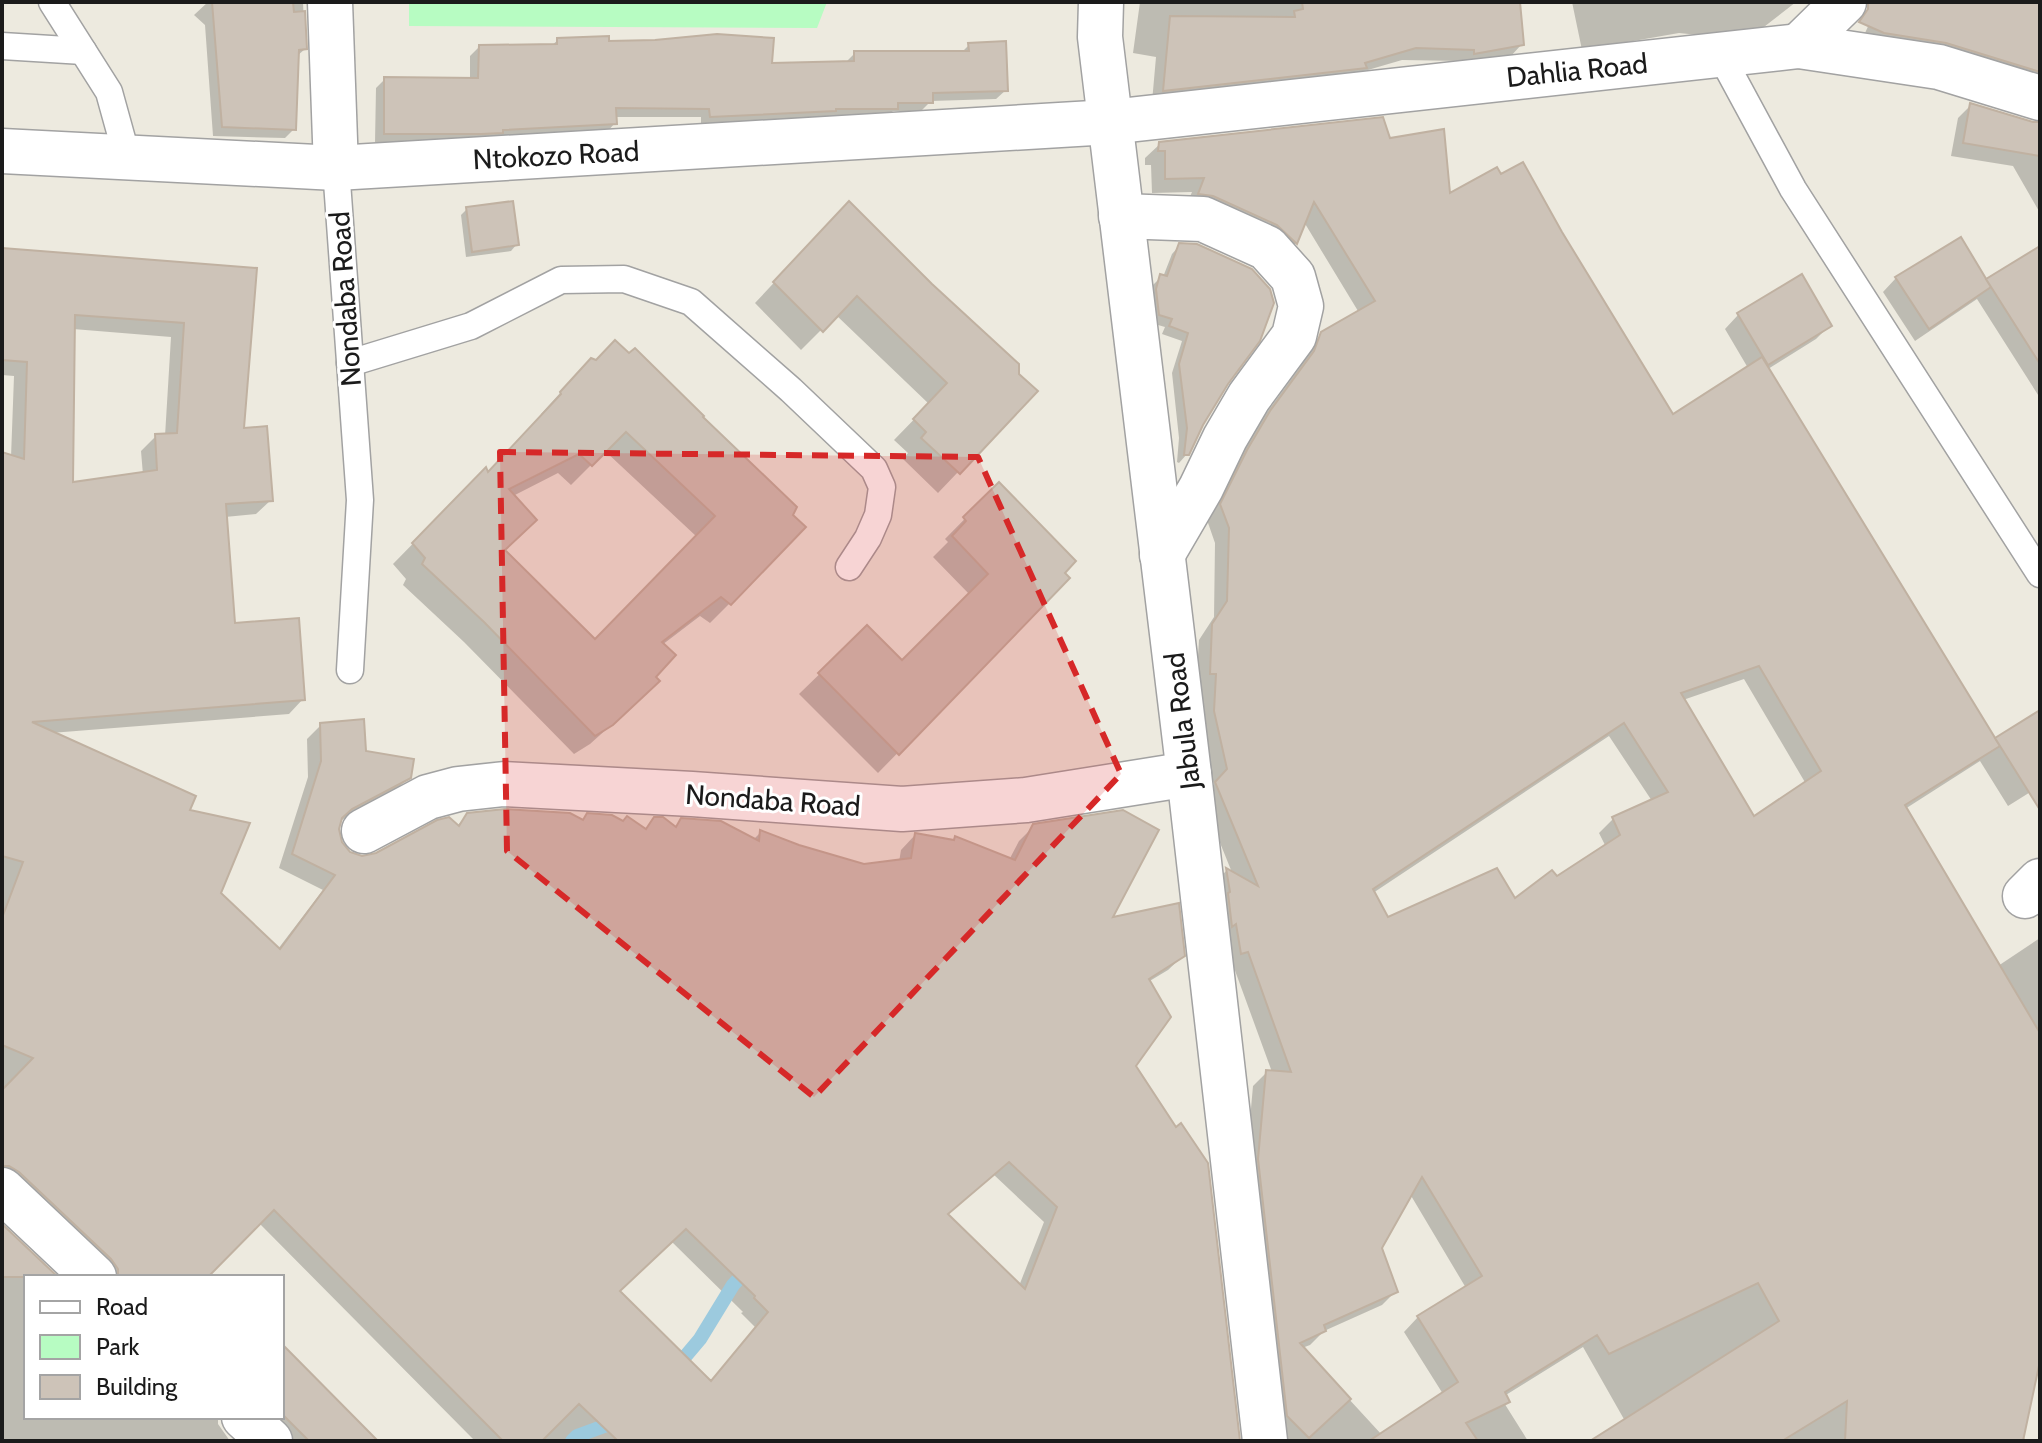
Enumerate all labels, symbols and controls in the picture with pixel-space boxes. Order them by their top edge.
street label: Dahlia Road [1505,46,1649,94]
street label: Ntokozo Road [472,134,640,176]
street label: Nondaba Road [322,210,368,388]
street label: Jabula Road [1157,651,1207,792]
street label: Nondaba Road [684,777,862,823]
legend [24,1275,284,1419]
text: Road [96,1292,148,1321]
text: Park [96,1332,139,1361]
text: Building [96,1372,178,1401]

